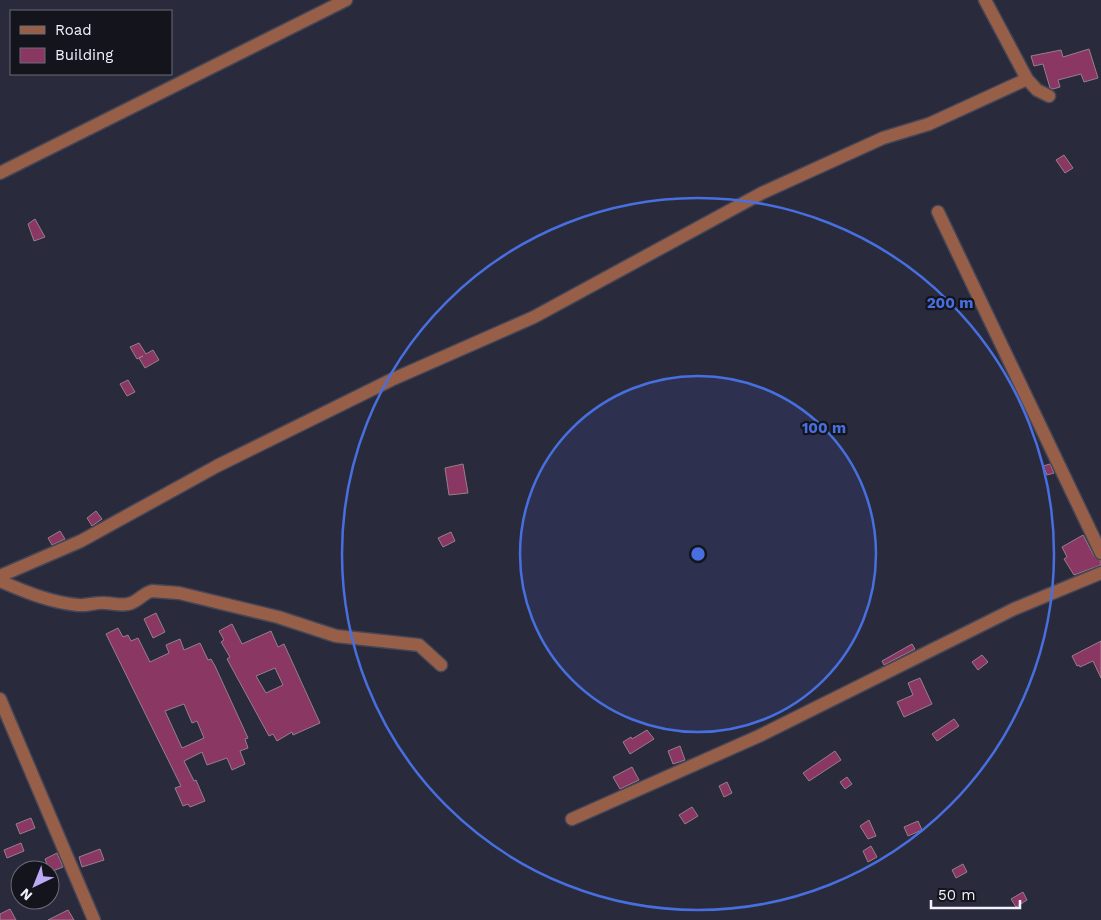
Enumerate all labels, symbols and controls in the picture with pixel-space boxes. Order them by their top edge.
legend [10,10,172,75]
text: Road [55,21,92,39]
text: Building [55,46,113,64]
text: 200 m [927,294,973,312]
text: 100 m [802,419,846,437]
centre of rings [689,545,707,563]
north arrow [10,860,60,910]
scale bar [931,878,1020,910]
text: N [17,885,35,904]
text: 50 m [938,886,975,904]

